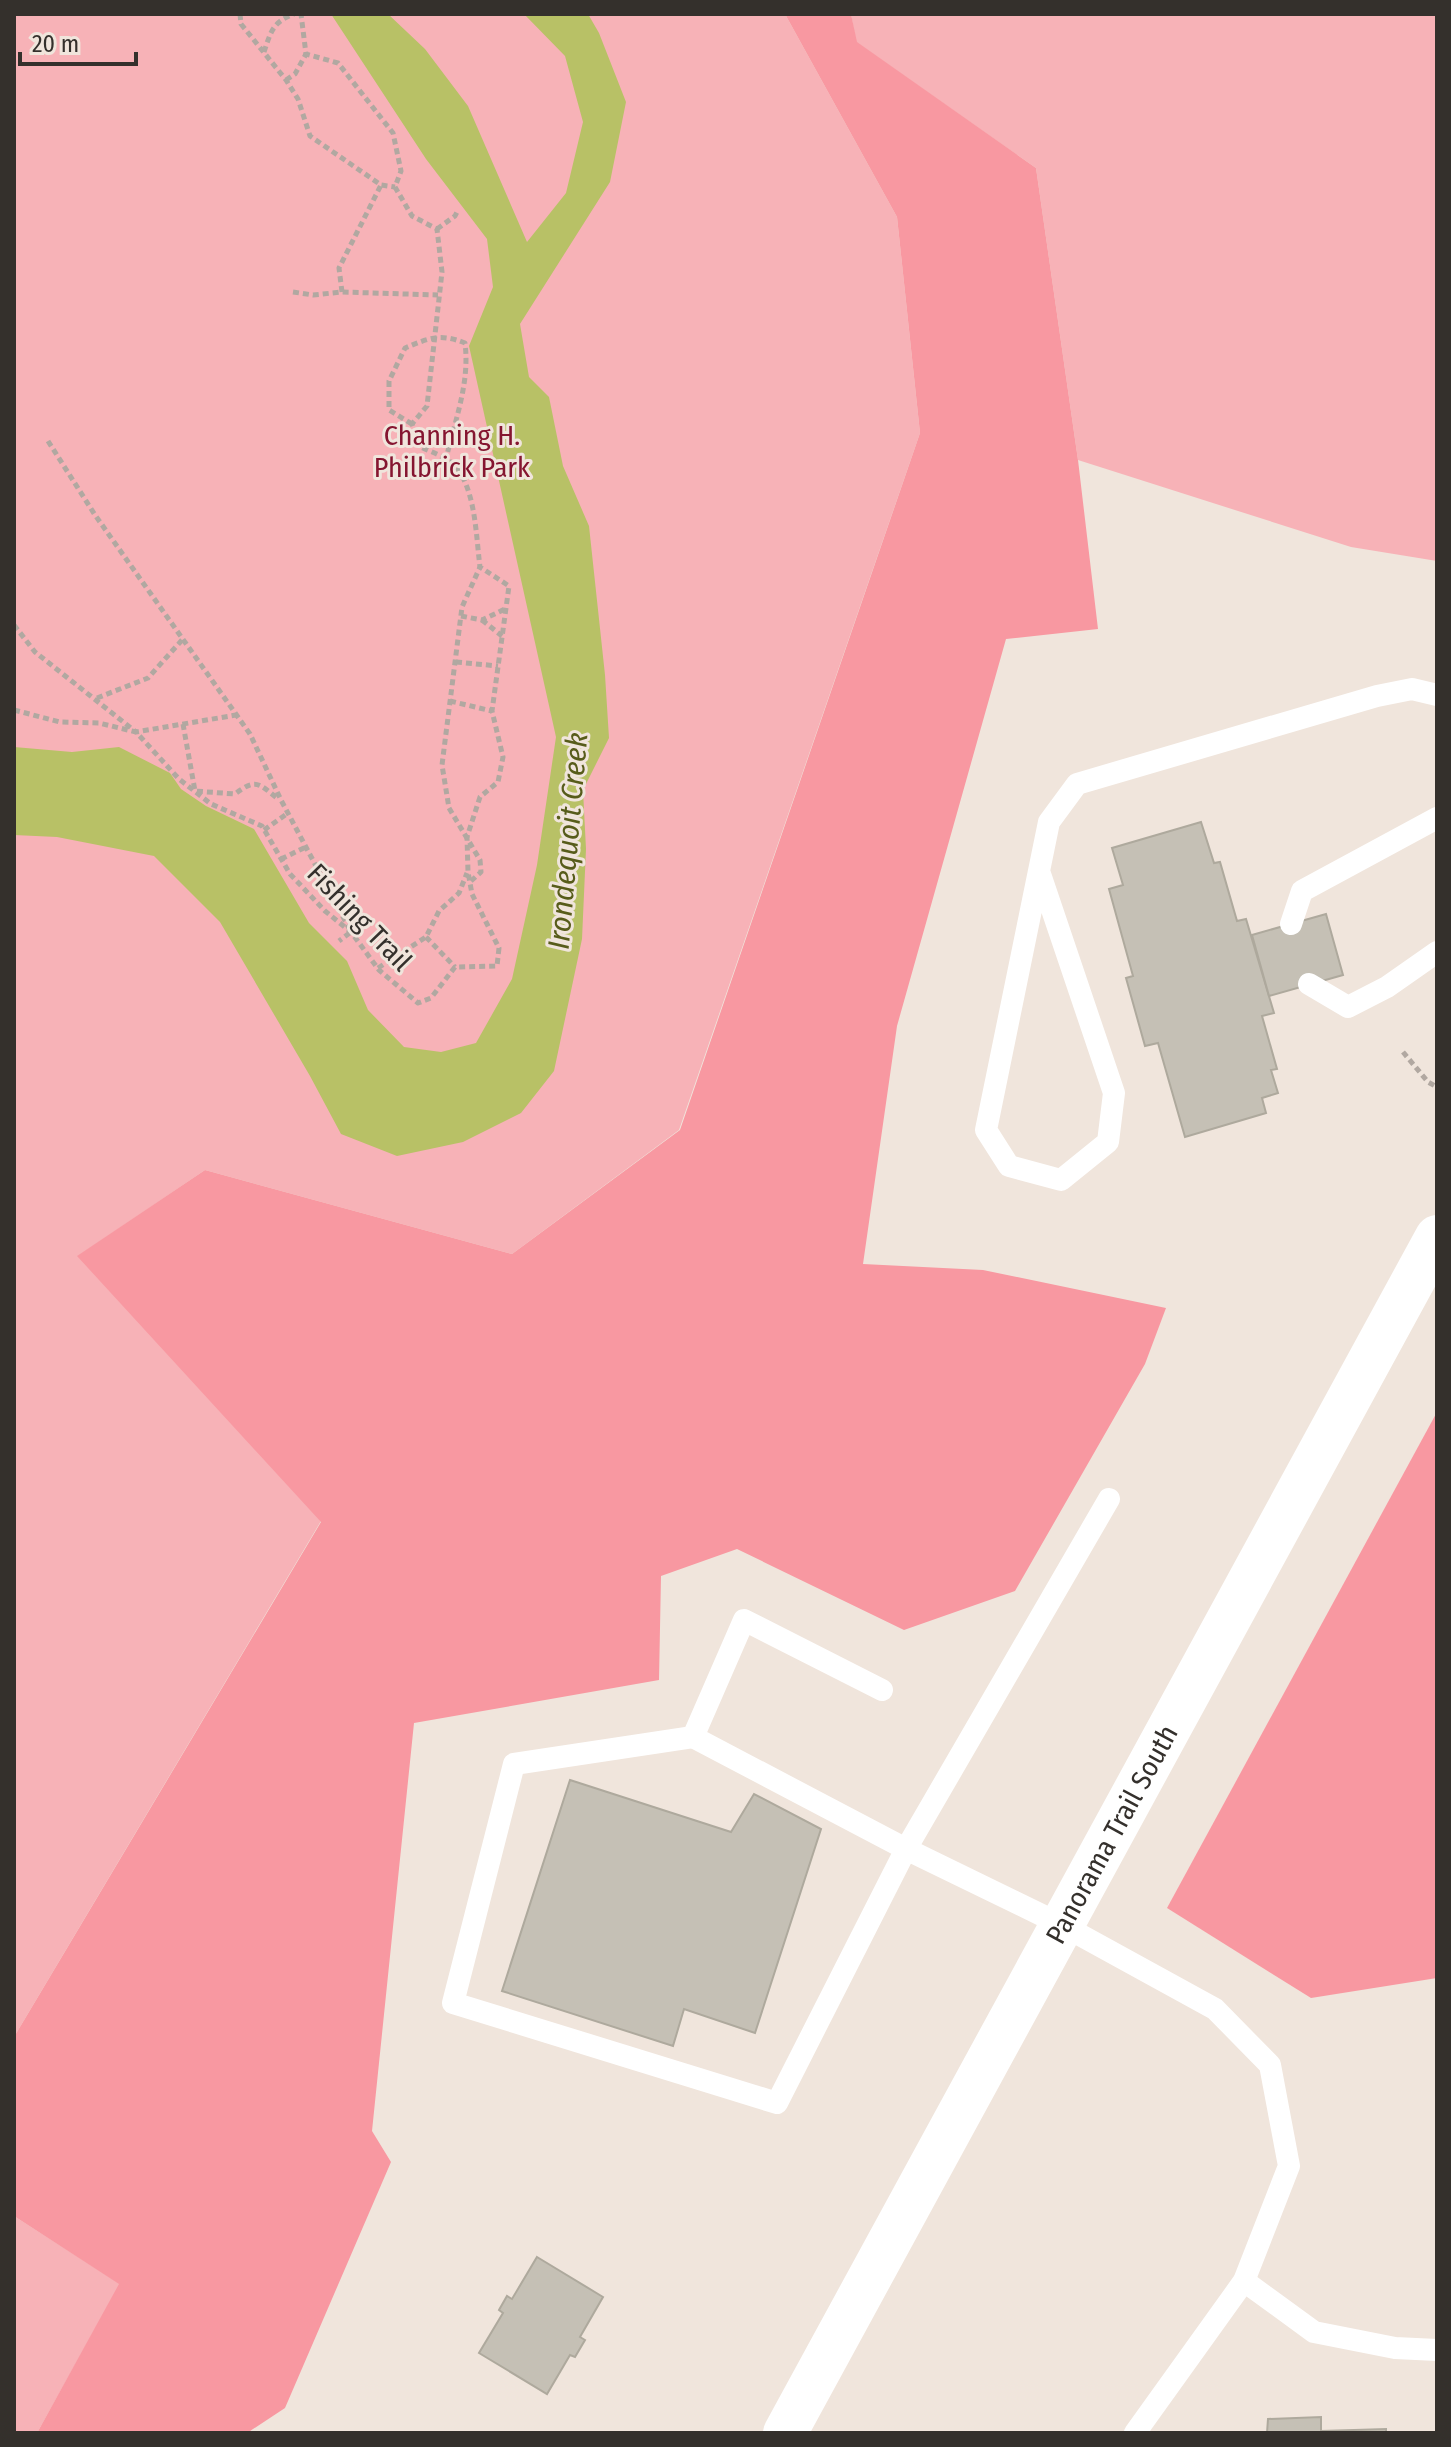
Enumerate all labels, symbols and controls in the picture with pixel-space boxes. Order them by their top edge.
scale bar [20,16,136,66]
text: 20 m [32,30,79,58]
park label: Channing H. Philbrick Park [374,419,531,484]
water label: Irondequoit Creek [541,731,595,951]
street label: Fishing Trail [301,857,419,978]
street label: Panorama Trail South [1039,1719,1185,1949]

